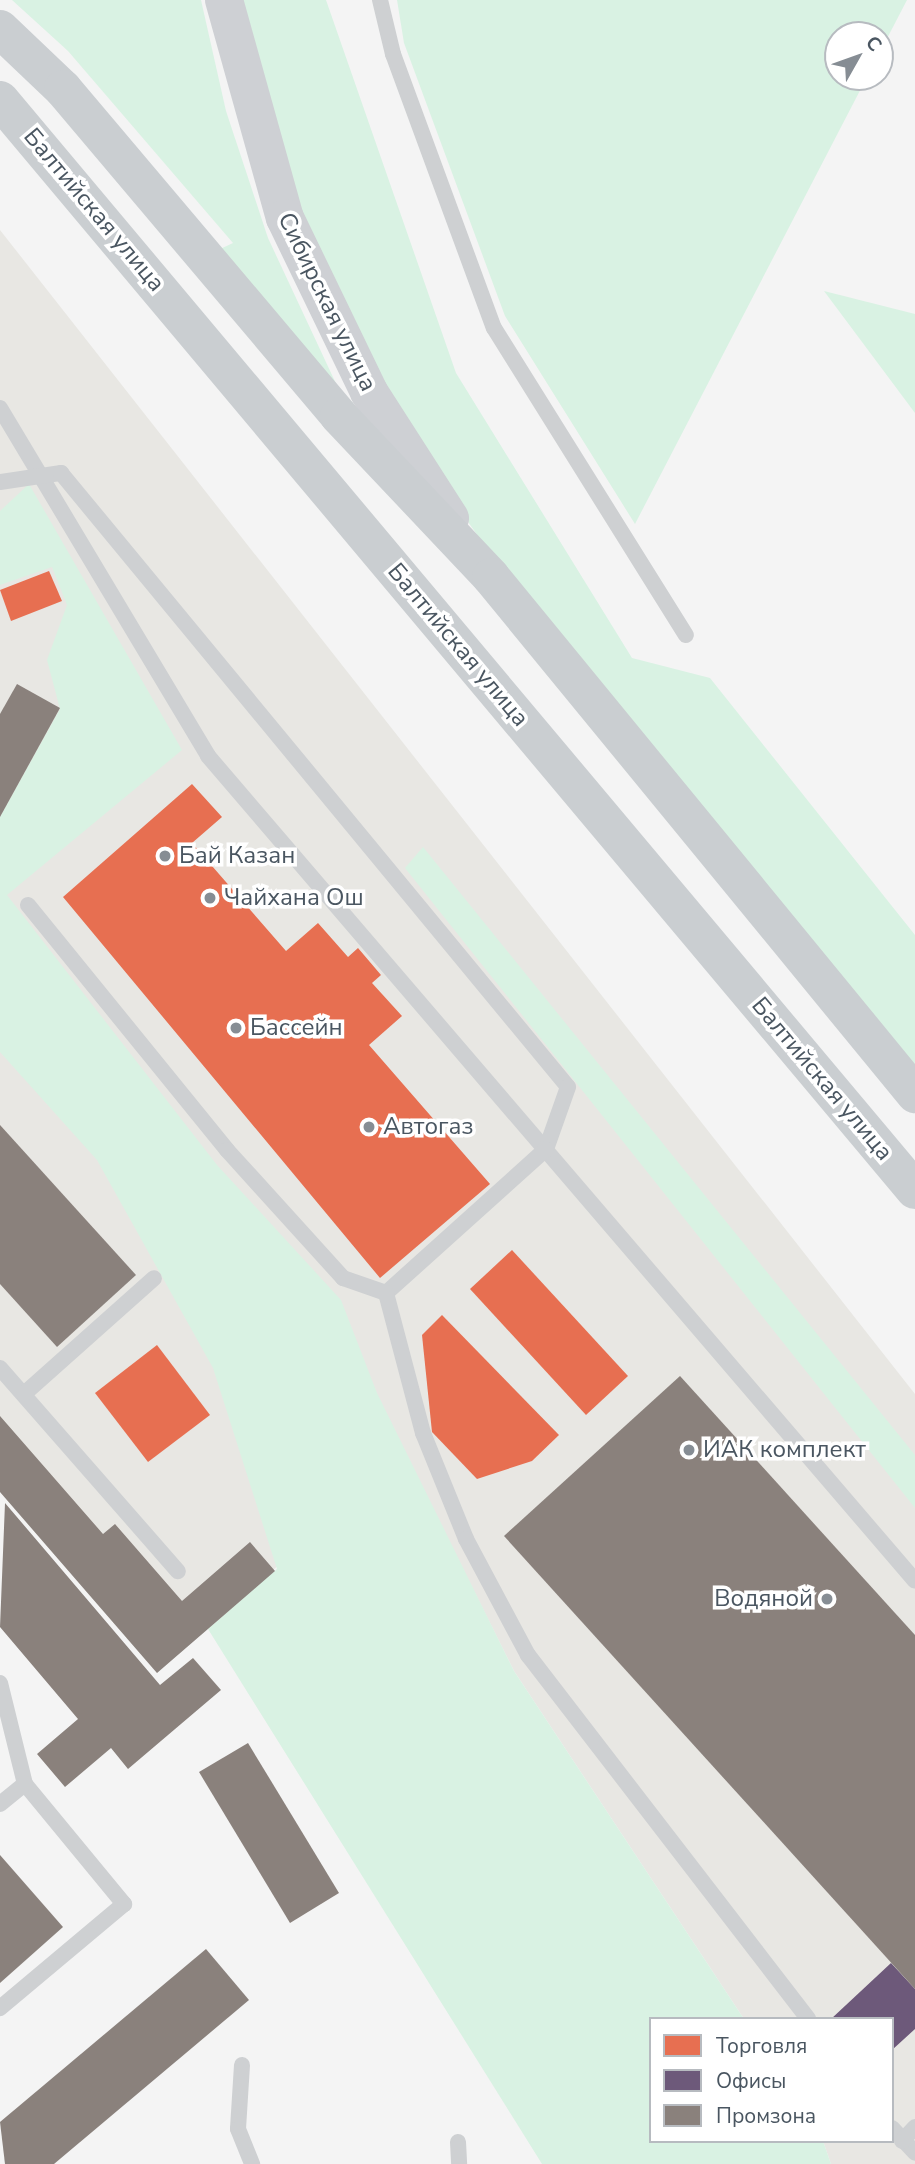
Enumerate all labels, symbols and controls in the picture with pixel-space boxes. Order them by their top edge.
north arrow [824,21,894,91]
text: С [859,30,888,57]
street label: Балтийская улица [17,123,171,297]
street label: Сибирская улица [271,208,383,396]
street label: Балтийская улица [381,558,535,732]
place label: Бай Казан [179,842,295,870]
marker: Бай Казан [157,848,173,864]
place label: Чайхана Ош [224,884,364,912]
marker: Чайхана Ош [202,890,218,906]
street label: Балтийская улица [745,992,899,1166]
place label: Бассейн [250,1014,343,1042]
marker: Бассейн [228,1020,244,1036]
place label: Автогаз [383,1113,473,1141]
marker: Автогаз [361,1119,377,1135]
place label: ИАК комплект [703,1436,866,1464]
marker: ИАК комплект [681,1442,697,1458]
place label: Водяной [714,1585,813,1613]
marker: Водяной [819,1591,835,1607]
legend [649,2017,894,2143]
text: Торговля [716,2032,807,2060]
text: Офисы [716,2067,786,2095]
text: Промзона [716,2102,816,2130]

